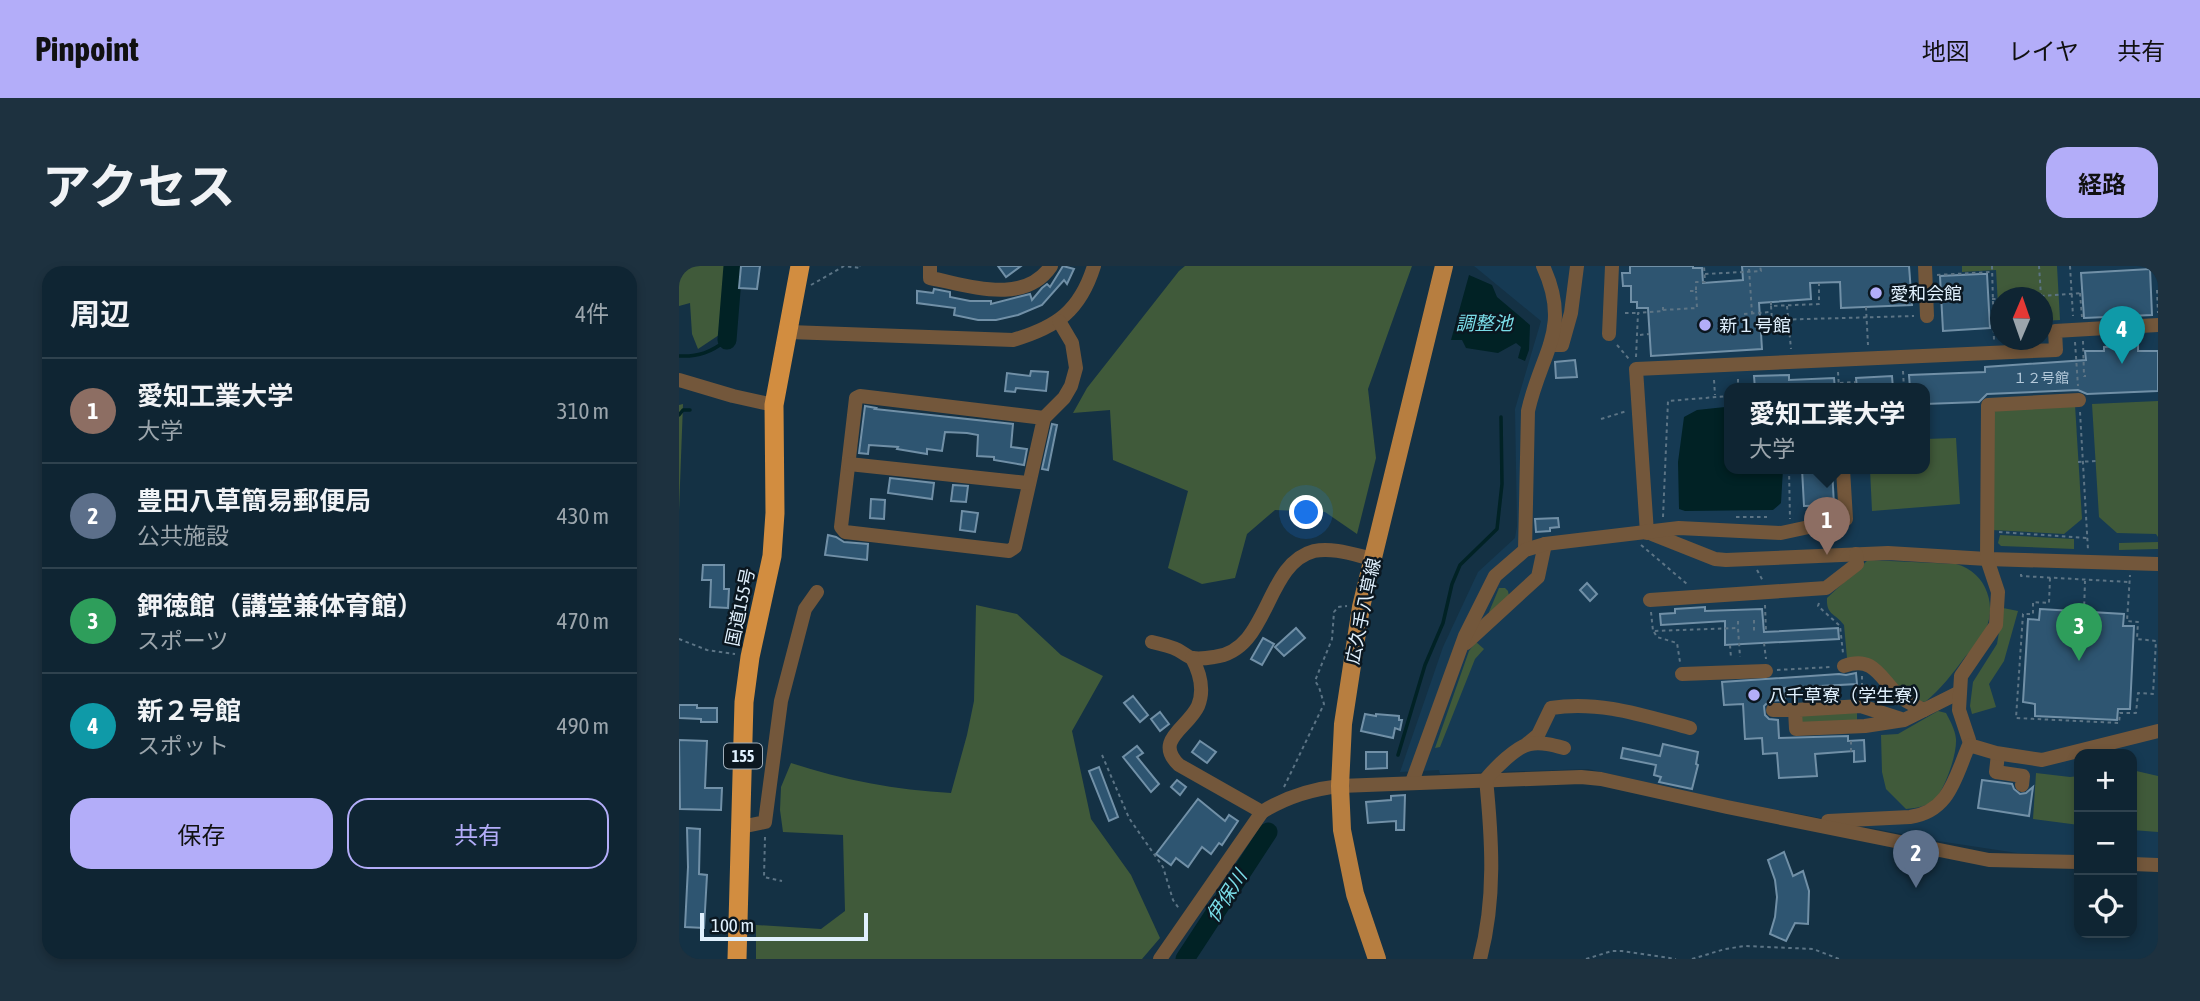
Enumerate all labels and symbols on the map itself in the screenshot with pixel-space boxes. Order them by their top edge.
place label: 愛和会館 [1890,283,1962,304]
marker: 愛和会館 [1868,285,1884,301]
north arrow [1990,287,2053,350]
pin: 4 [2099,306,2145,364]
water label: 調整池 [1455,312,1514,334]
place label: 新１号館 [1719,315,1791,336]
marker: 新１号館 [1697,317,1713,333]
house number: １２号館 [2013,370,2069,386]
your location [1289,495,1323,529]
pin: 1 [1804,497,1850,555]
street label: 広久手八草線 [1342,556,1384,666]
street label: 国道155号 [721,566,759,648]
pin: 3 [2056,603,2102,661]
place label: 八千草寮（学生寮） [1768,685,1930,706]
marker: 八千草寮（学生寮） [1746,687,1762,703]
road number: 155 [724,743,762,769]
pin: 2 [1893,830,1939,888]
water label: 伊保川 [1201,864,1252,926]
scale bar [700,910,868,942]

